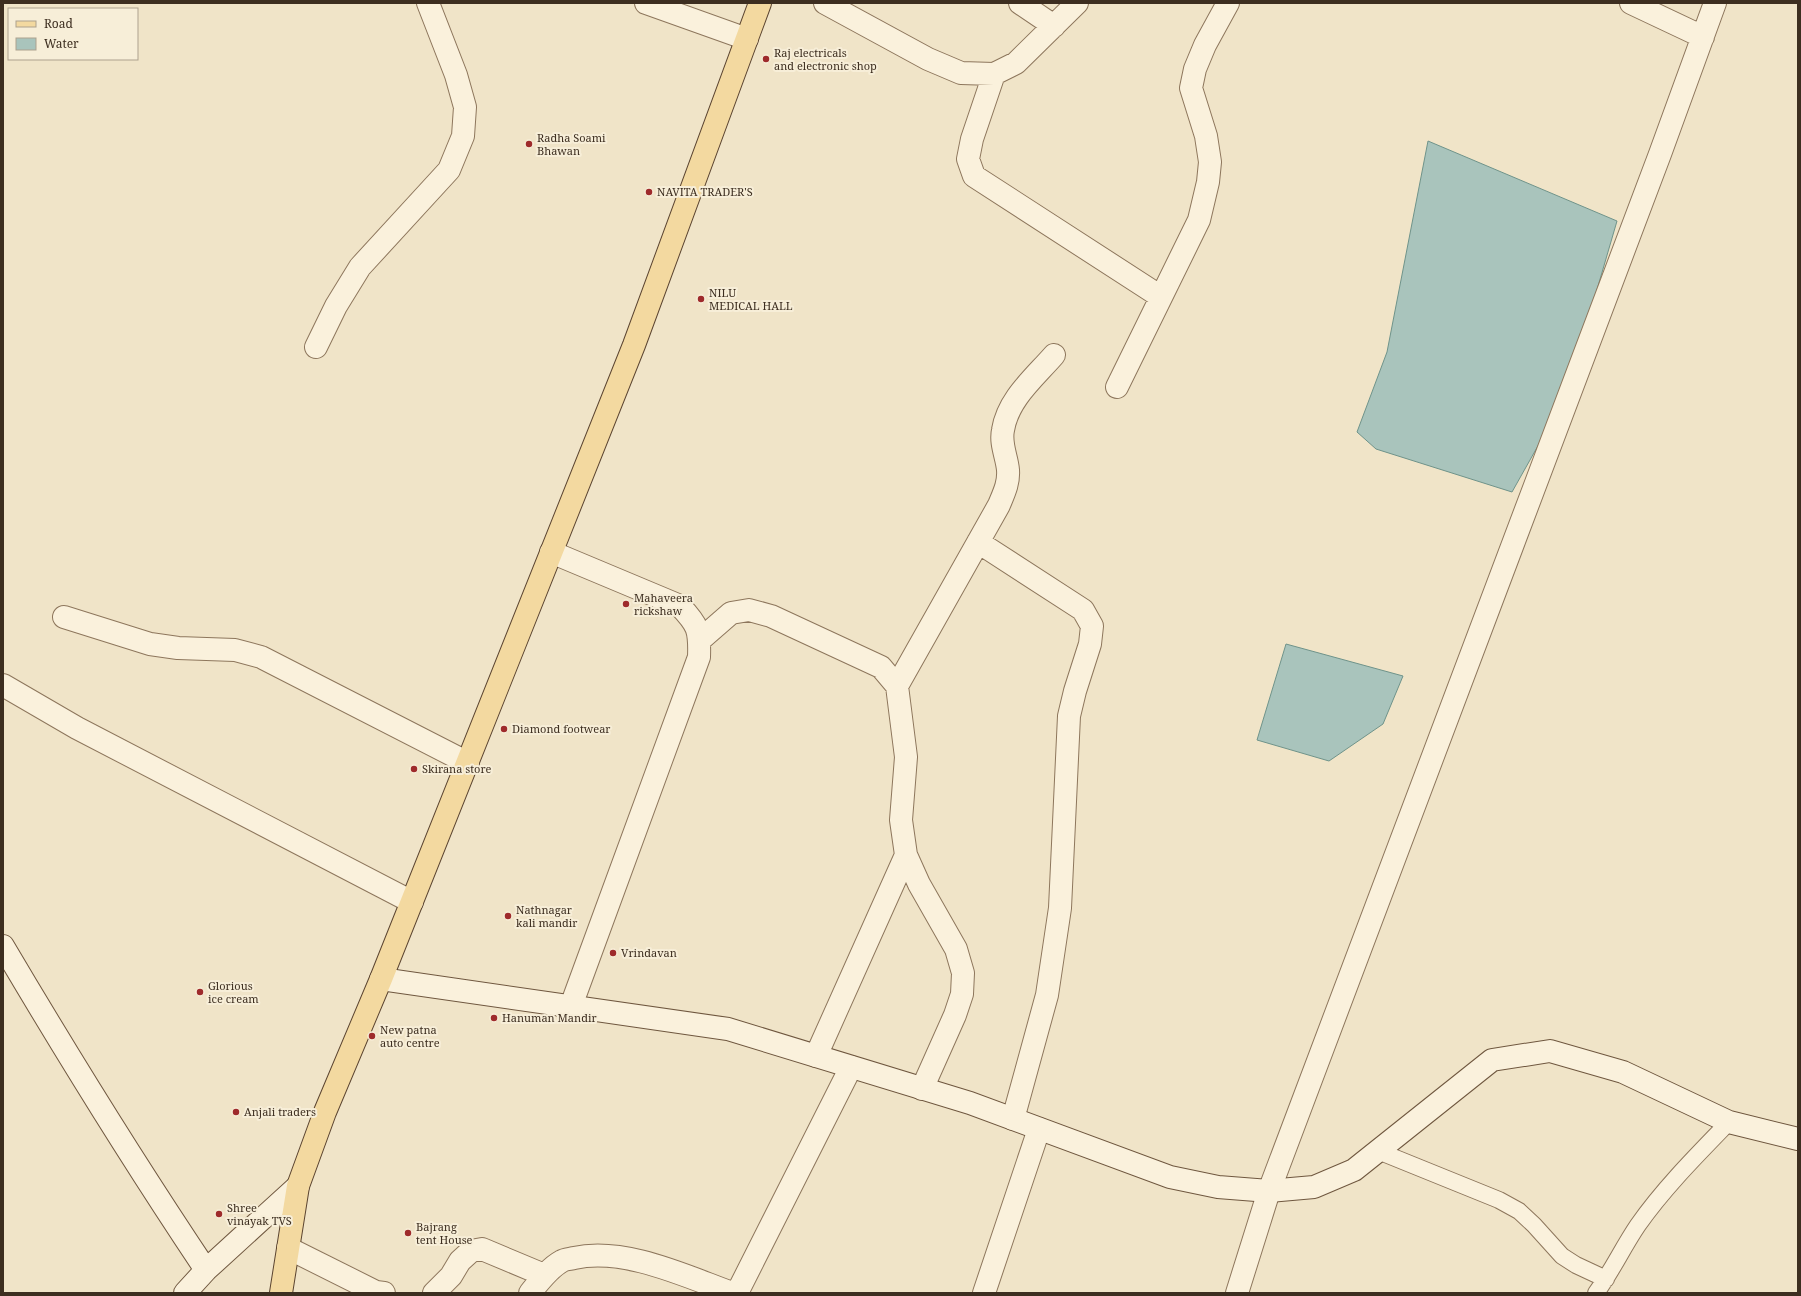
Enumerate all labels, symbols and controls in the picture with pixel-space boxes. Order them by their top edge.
legend [8,8,138,60]
text: Road [44,15,74,32]
text: Water [44,35,79,52]
place label: Raj electricals and electronic shop [774,45,877,73]
marker: Raj electricals and electronic shop [761,54,771,64]
place label: Radha Soami Bhawan [537,130,606,158]
marker: Radha Soami Bhawan [524,139,534,149]
place label: NAVITA TRADER'S [657,184,753,199]
marker: NAVITA TRADER'S [644,187,654,197]
place label: NILU MEDICAL HALL [709,285,793,313]
marker: NILU MEDICAL HALL [696,294,706,304]
place label: Mahaveera rickshaw [634,590,693,618]
marker: Mahaveera rickshaw [621,599,631,609]
place label: Diamond footwear [512,721,611,736]
marker: Diamond footwear [499,724,509,734]
place label: Skirana store [422,761,492,776]
marker: Skirana store [409,764,419,774]
place label: Nathnagar kali mandir [516,902,578,930]
marker: Nathnagar kali mandir [503,911,513,921]
place label: Vrindavan [621,945,677,960]
marker: Vrindavan [608,948,618,958]
place label: Glorious ice cream [208,978,259,1006]
marker: Glorious ice cream [195,987,205,997]
place label: Hanuman Mandir [502,1010,597,1025]
marker: Hanuman Mandir [489,1013,499,1023]
place label: New patna auto centre [380,1022,440,1050]
marker: New patna auto centre [367,1031,377,1041]
place label: Anjali traders [244,1104,316,1119]
marker: Anjali traders [231,1107,241,1117]
place label: Shree vinayak TVS [227,1200,292,1228]
marker: Shree vinayak TVS [214,1209,224,1219]
place label: Bajrang tent House [416,1219,473,1247]
marker: Bajrang tent House [403,1228,413,1238]

